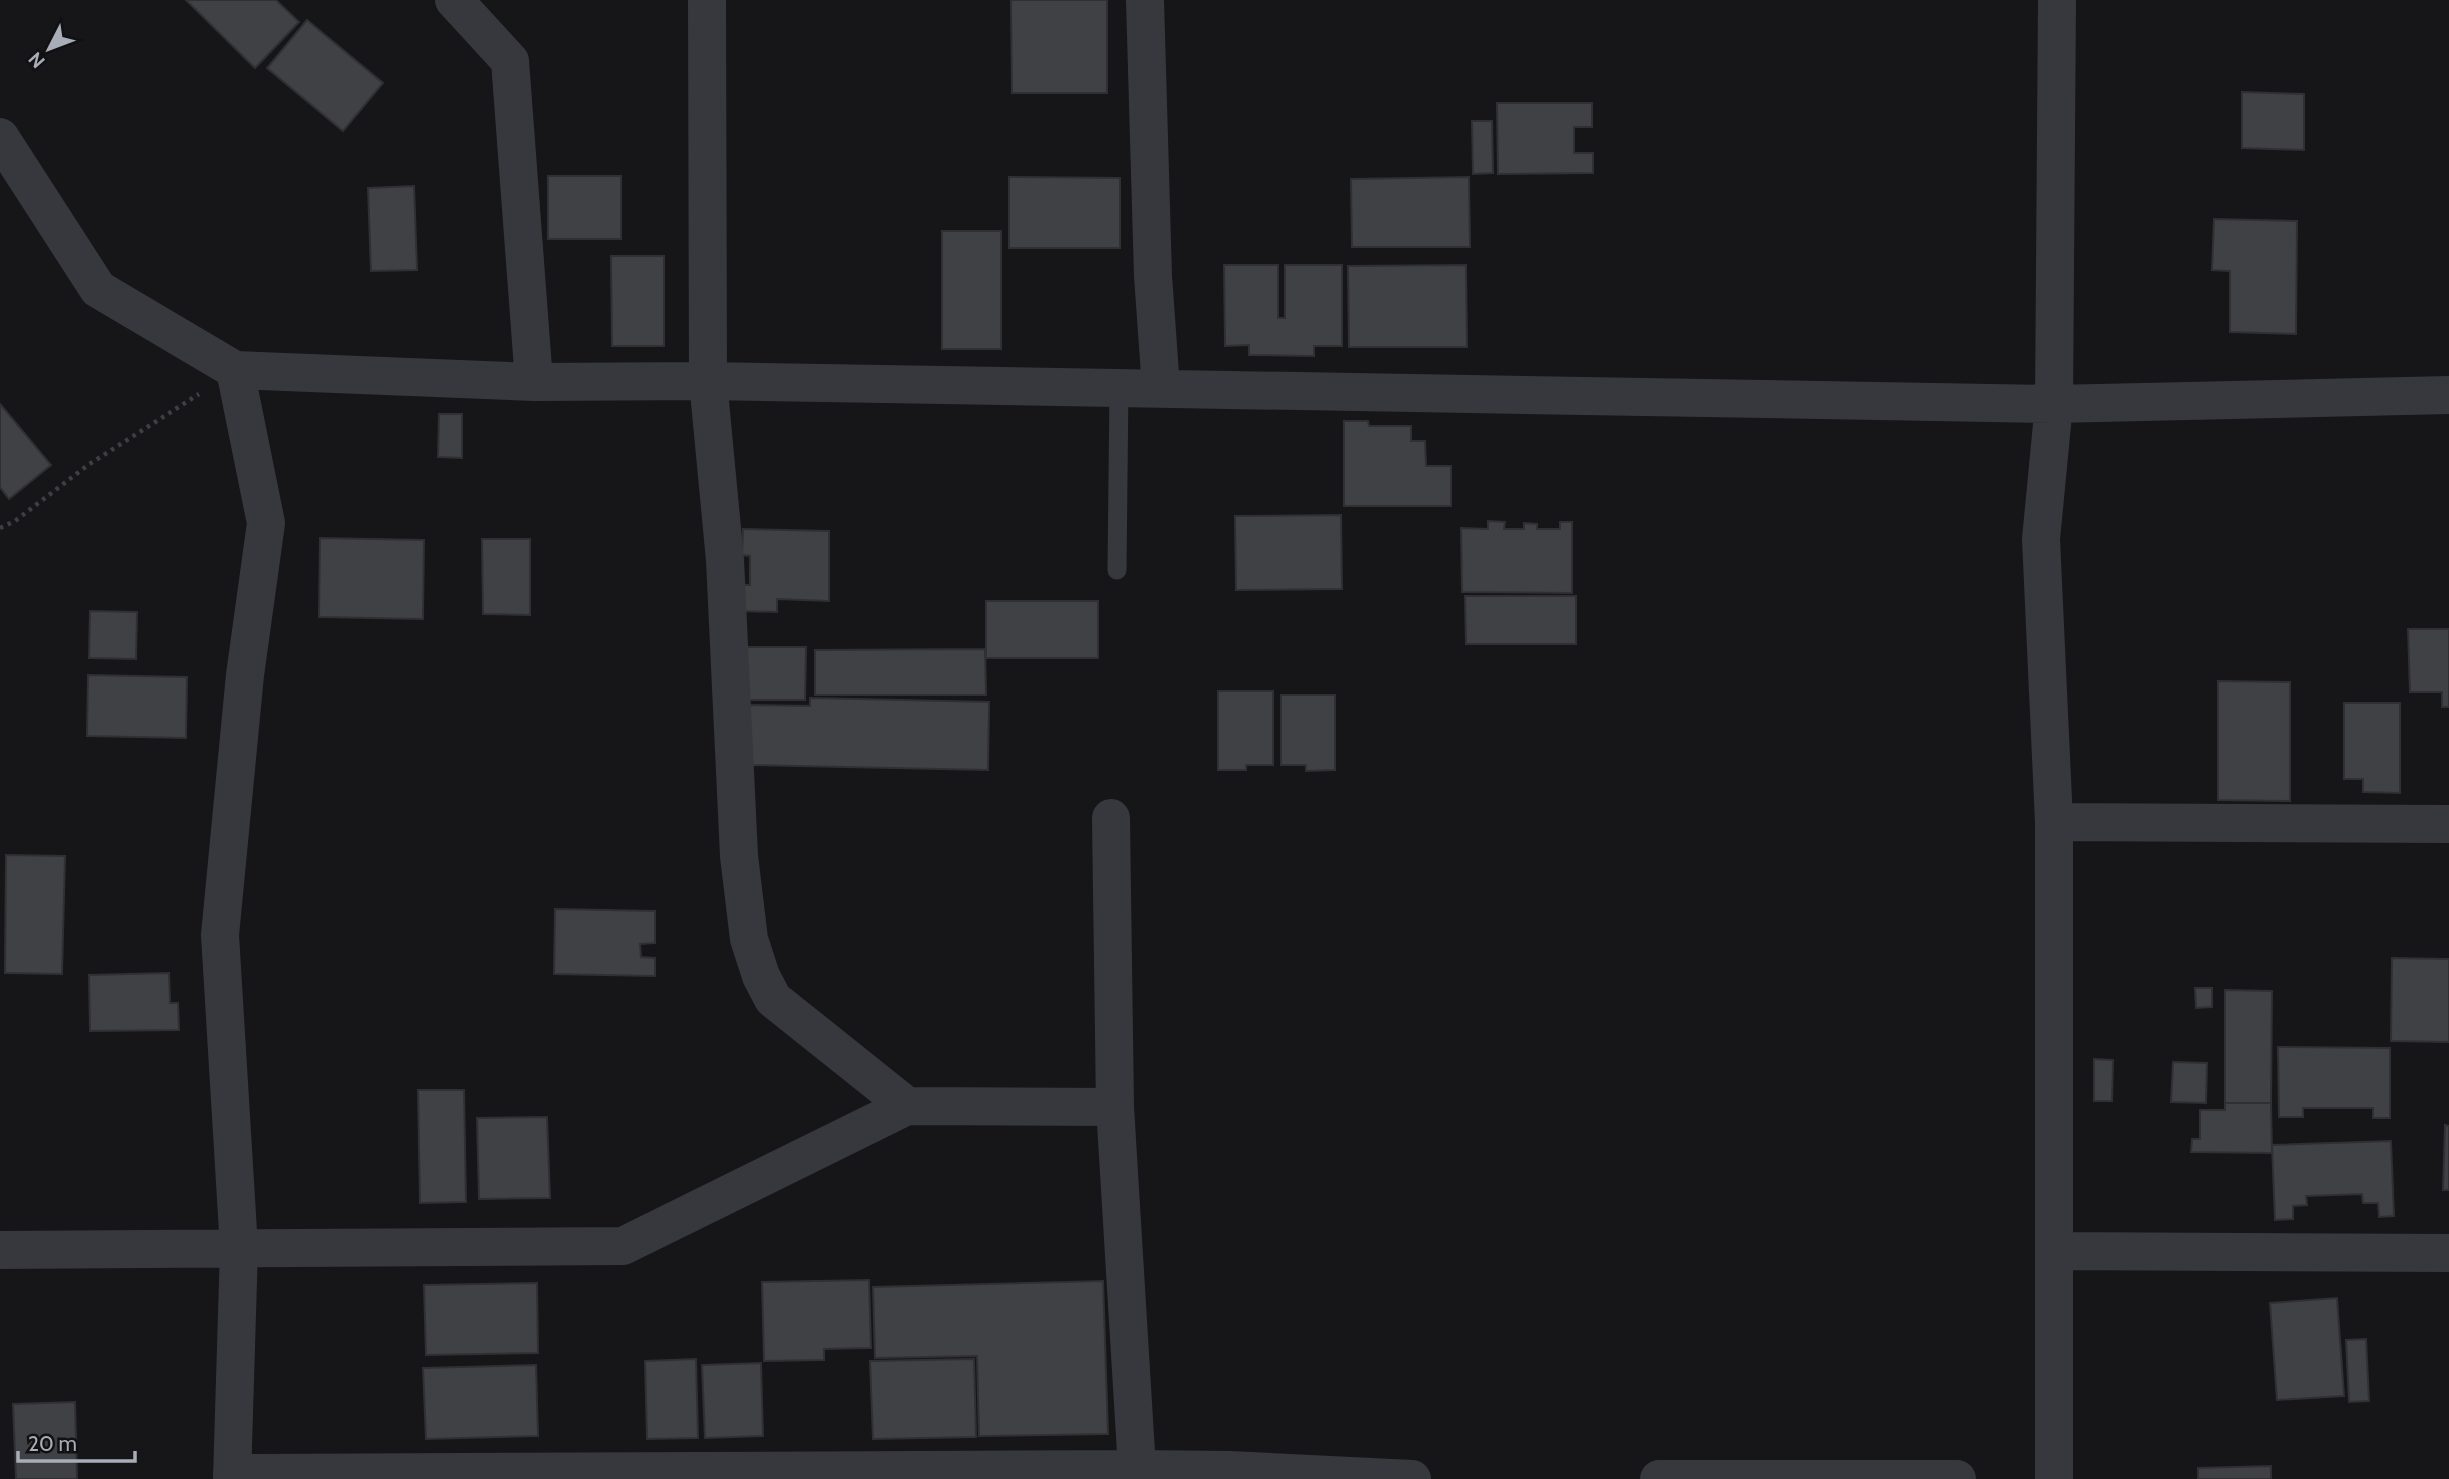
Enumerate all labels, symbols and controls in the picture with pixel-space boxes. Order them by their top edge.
north arrow [14,14,84,84]
text: N [24,47,50,73]
scale bar [18,1420,135,1464]
text: 20 m [28,1431,77,1456]

